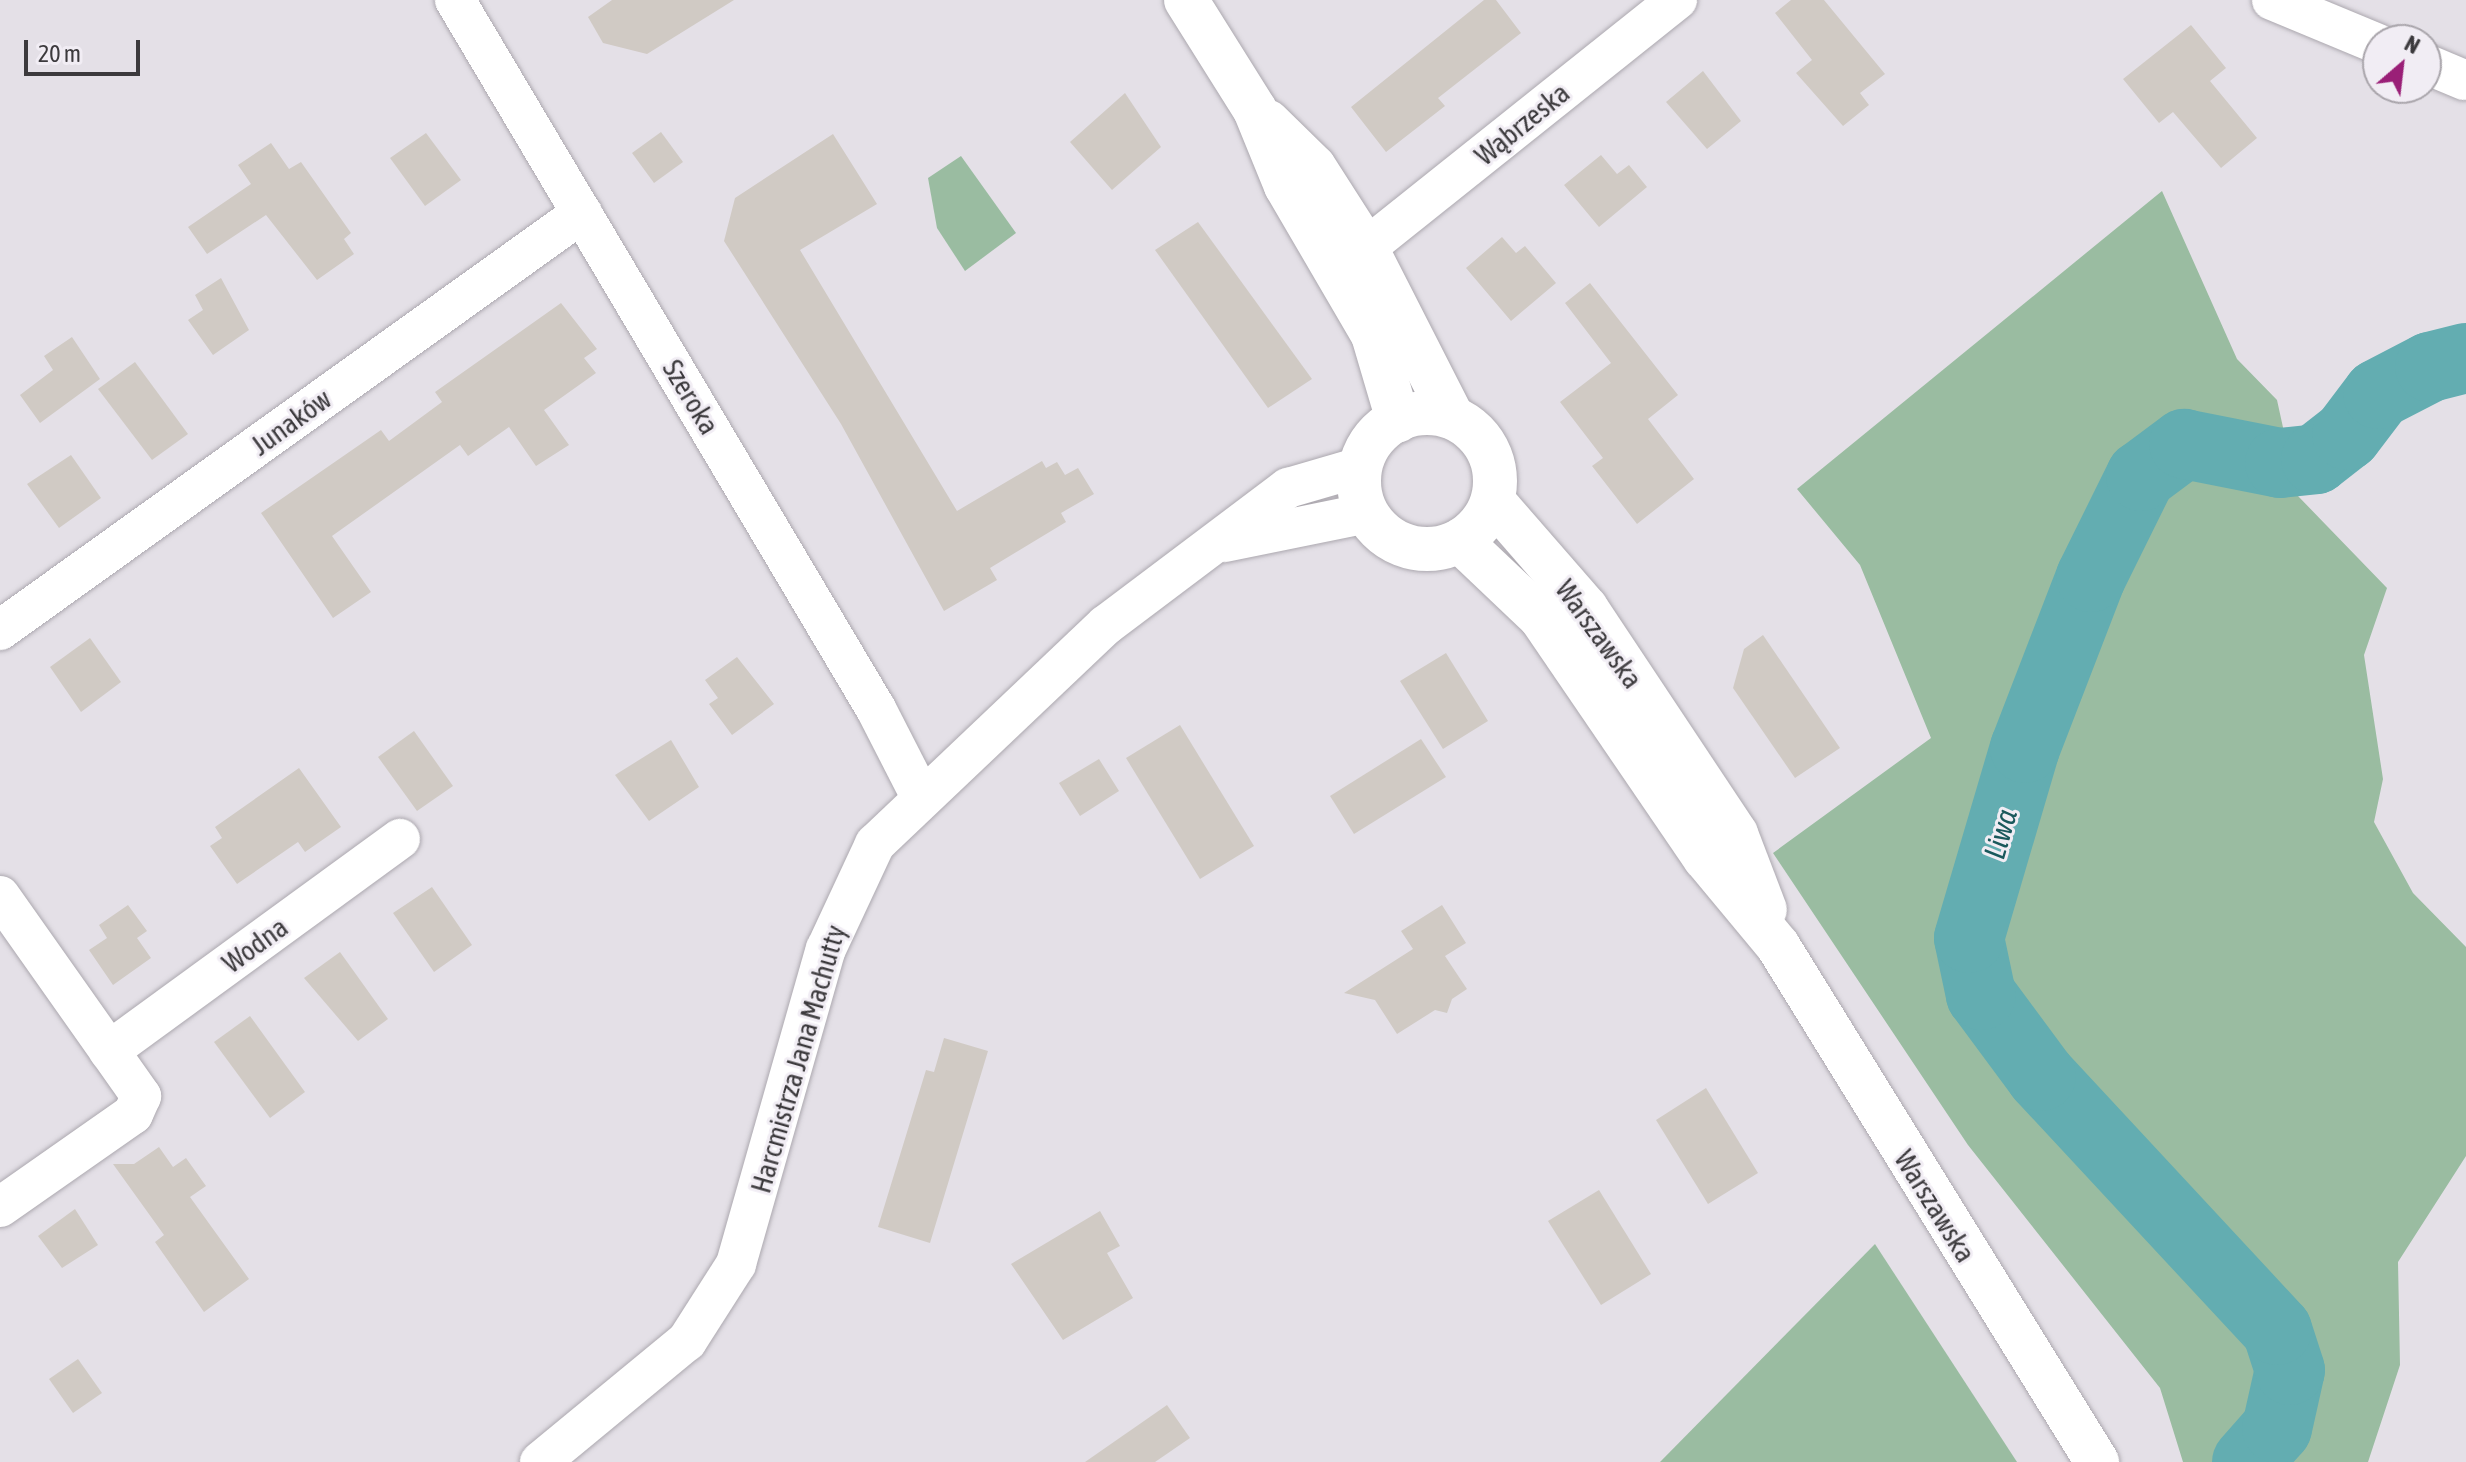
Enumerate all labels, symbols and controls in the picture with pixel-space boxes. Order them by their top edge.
scale bar [28,24,144,74]
north arrow [2362,24,2442,104]
text: N [2400,30,2424,59]
text: 20 m [38,40,81,67]
street label: Wąbrzeska [1468,76,1576,172]
street label: Szeroka [656,354,726,440]
street label: Junaków [245,382,337,462]
street label: Warszawska [1548,573,1650,695]
water label: Liwa [1976,805,2024,863]
street label: Wodna [216,910,294,980]
street label: Harcmistrza Jana Machutty [744,921,852,1197]
street label: Warszawska [1887,1144,1983,1268]

